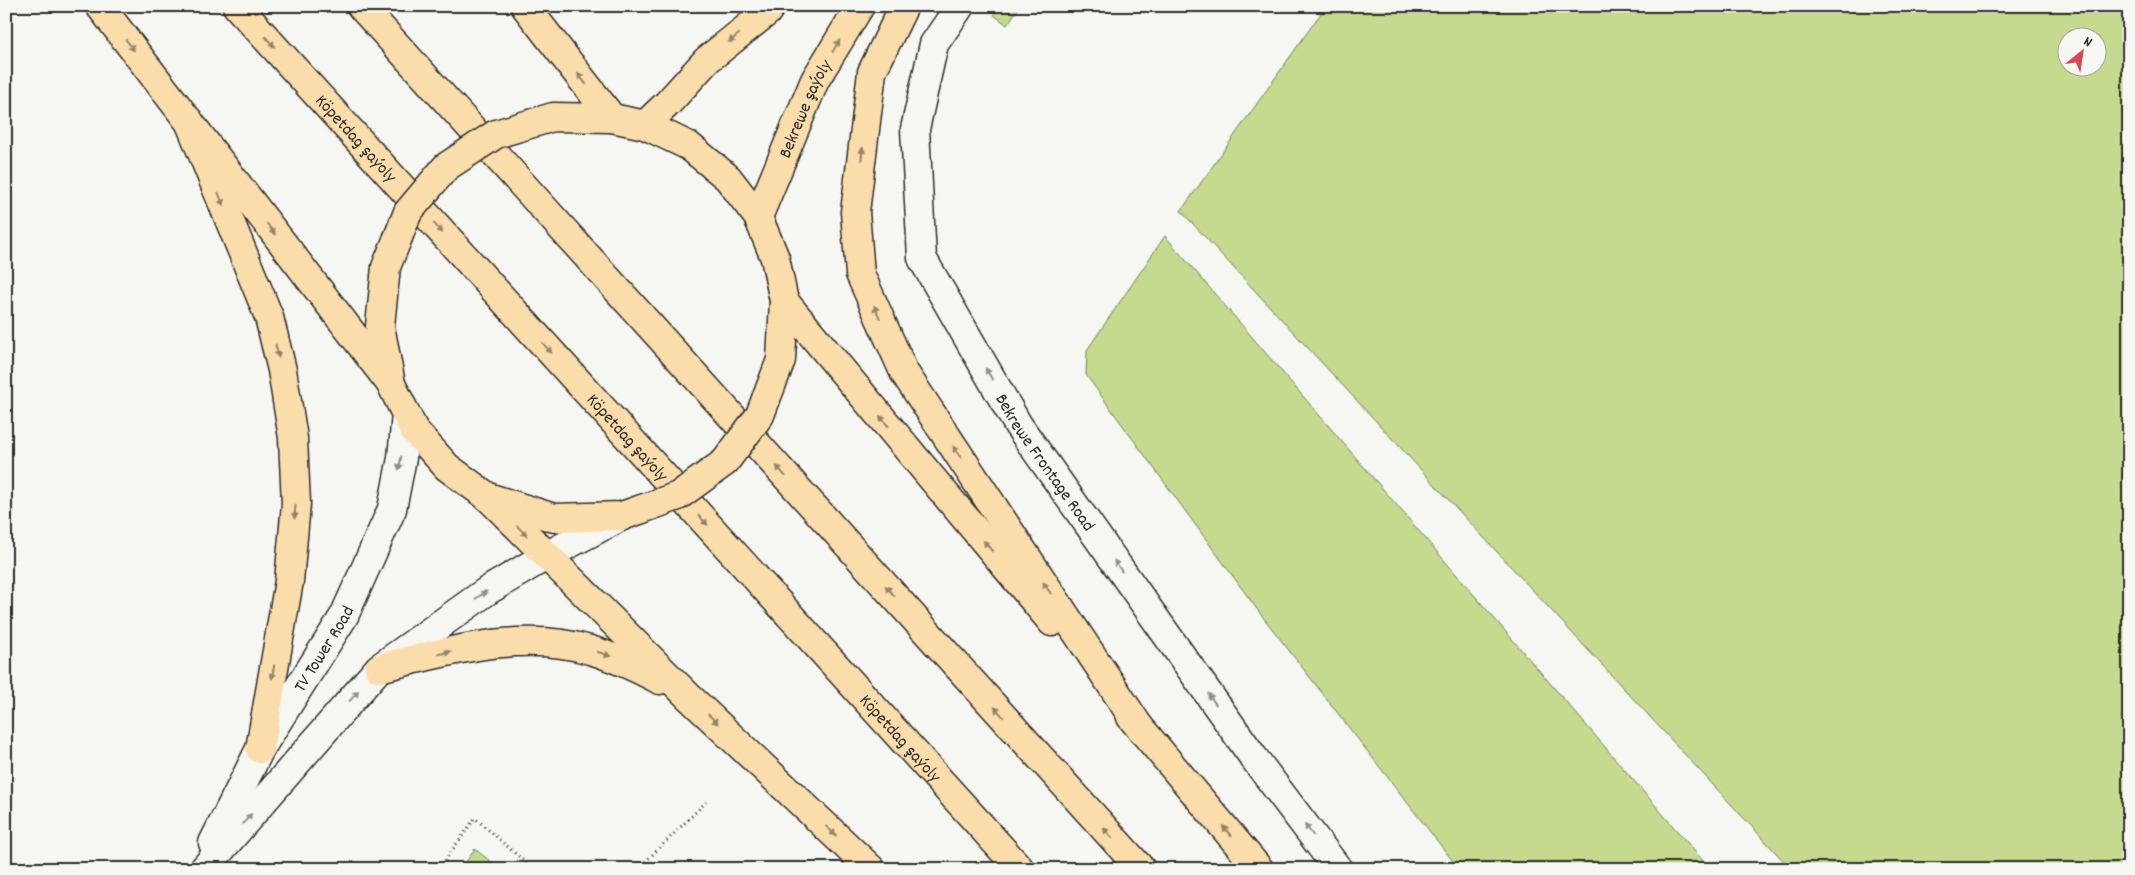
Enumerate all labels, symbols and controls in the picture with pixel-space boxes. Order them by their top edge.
north arrow [2058,28,2108,78]
text: N [2080,32,2096,53]
one-way arrow [728,33,741,44]
one-way arrow [264,36,276,48]
one-way arrow [124,38,135,51]
one-way arrow [831,39,840,52]
street label: Bekrewe şaýoly [774,55,840,162]
one-way arrow [577,73,588,86]
street label: Köpetdag şaýoly [308,90,402,190]
one-way arrow [858,145,866,161]
one-way arrow [217,192,225,206]
one-way arrow [432,221,444,233]
one-way arrow [266,222,277,235]
one-way arrow [873,305,881,319]
one-way arrow [541,341,553,353]
one-way arrow [273,343,281,358]
one-way arrow [984,367,993,380]
street label: Köpetdag şaýoly [580,389,673,489]
street label: Bekrewe Frontage Road [988,390,1100,537]
one-way arrow [879,415,890,428]
one-way arrow [953,446,962,459]
one-way arrow [396,455,404,471]
one-way arrow [775,465,787,477]
one-way arrow [291,504,299,520]
one-way arrow [698,514,709,527]
one-way arrow [516,525,528,537]
one-way arrow [983,539,994,552]
one-way arrow [1113,560,1123,573]
one-way arrow [1042,581,1052,595]
one-way arrow [884,586,896,598]
one-way arrow [474,591,487,600]
street label: TV Tower Road [289,602,362,698]
one-way arrow [436,648,452,656]
one-way arrow [597,650,612,658]
one-way arrow [269,665,277,681]
one-way arrow [349,690,360,703]
street label: Köpetdag şaýoly [852,690,946,790]
one-way arrow [1207,692,1217,706]
one-way arrow [993,706,1005,718]
one-way arrow [706,713,718,725]
one-way arrow [242,812,253,825]
one-way arrow [1303,824,1314,837]
one-way arrow [824,825,836,837]
one-way arrow [1221,826,1233,838]
one-way arrow [1102,827,1114,839]

